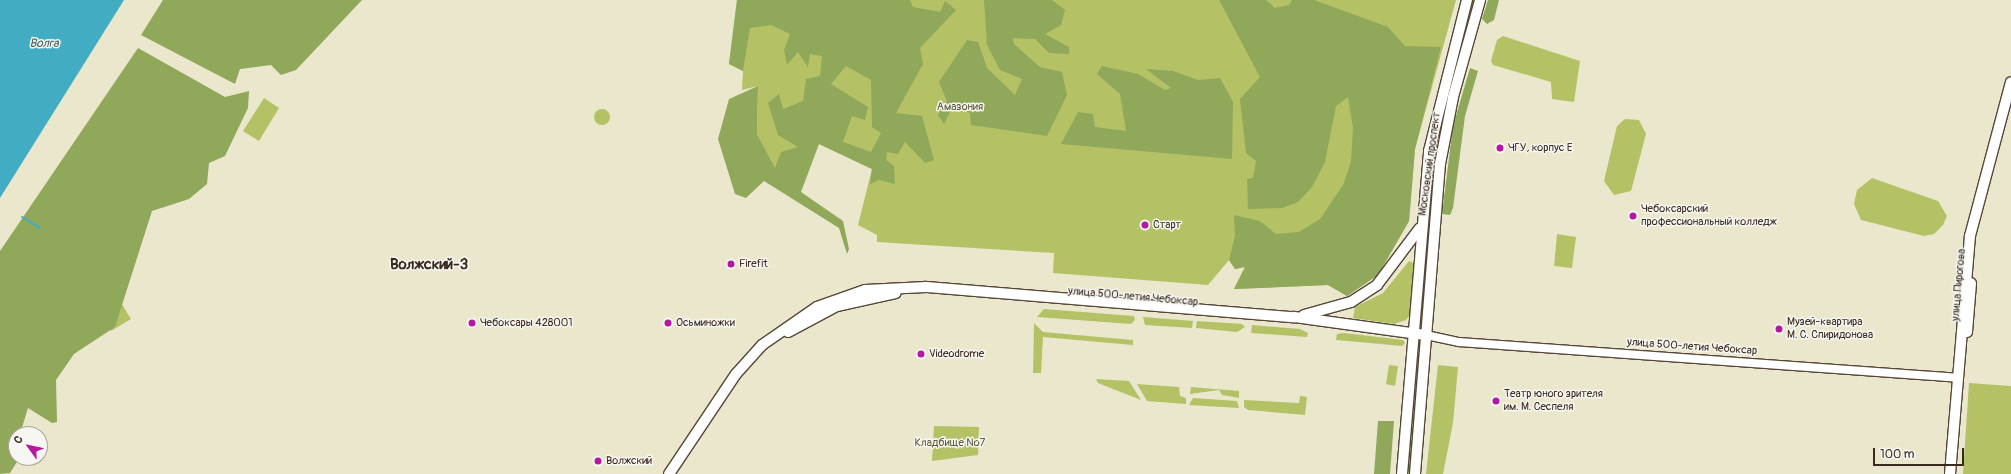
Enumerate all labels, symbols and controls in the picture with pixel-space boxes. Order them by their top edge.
water label: Волга [29,37,59,51]
park label: Амазония [937,100,983,114]
street label: Московский проспект [1416,111,1444,217]
place label: ЧГУ, корпус Е [1508,141,1572,155]
marker: ЧГУ, корпус Е [1495,143,1505,153]
place label: Чебоксарский профессиональный колледж [1641,203,1777,229]
marker: Чебоксарский профессиональный колледж [1628,211,1638,221]
place label: Старт [1153,218,1181,232]
marker: Старт [1140,220,1150,230]
street label: улица Пирогова [1949,248,1969,322]
district label: Волжский-3 [390,256,468,274]
place label: Firefit [739,257,768,271]
marker: Firefit [726,259,736,269]
street label: улица 500-летия Чебоксар [1067,285,1199,309]
place label: Чебоксары 428001 [480,316,573,330]
place label: Осьминожки [676,316,735,330]
place label: Музей-квартира М. С. Спиридонова [1787,316,1873,342]
marker: Чебоксары 428001 [467,318,477,328]
marker: Осьминожки [663,318,673,328]
marker: Музей-квартира М. С. Спиридонова [1774,324,1784,334]
street label: улица 500-летия Чебоксар [1626,336,1758,358]
place label: Videodrome [929,347,984,361]
marker: Videodrome [916,349,926,359]
place label: Театр юного зрителя им. М. Сеспеля [1504,388,1603,414]
marker: Театр юного зрителя им. М. Сеспеля [1491,396,1501,406]
north arrow [8,426,48,466]
text: С [11,433,26,446]
park label: Кладбище №7 [915,436,985,450]
scale bar [1875,440,1966,466]
text: 100 m [1880,447,1914,462]
place label: Волжский [606,454,652,468]
marker: Волжский [593,456,603,466]

